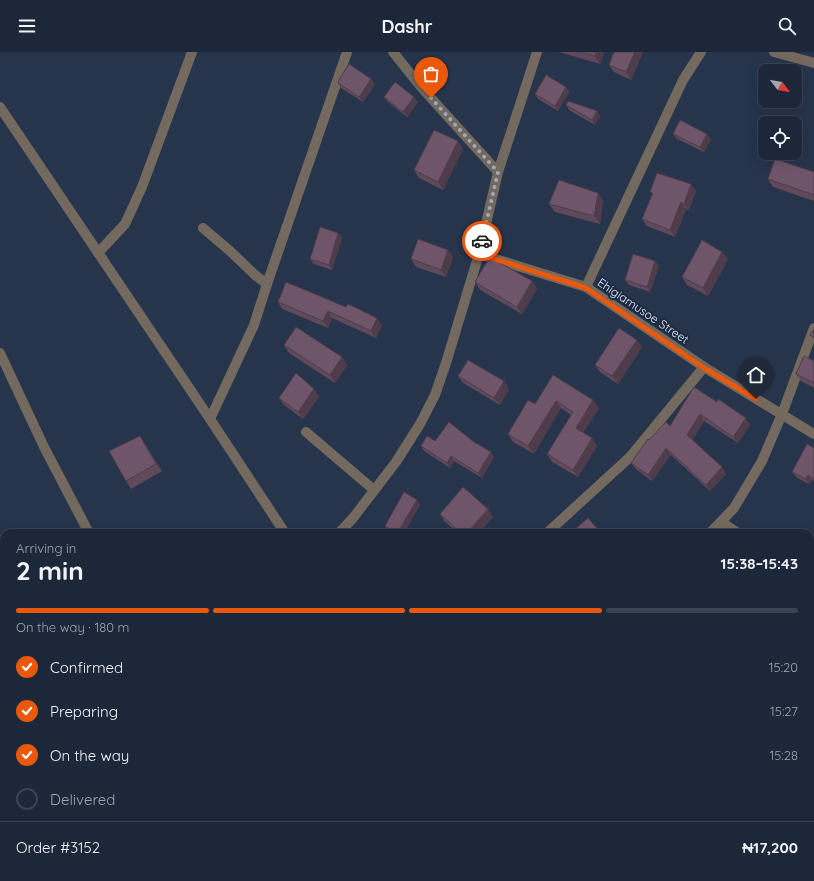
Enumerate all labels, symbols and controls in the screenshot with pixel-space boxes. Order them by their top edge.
icon: menu [16,15,38,37]
text: Dashr [381,15,433,38]
icon: search [776,15,798,37]
pin [414,57,448,98]
icon: bag [420,63,442,85]
north arrow [758,64,802,108]
map controls [758,64,802,160]
button: locate [758,116,802,160]
courier [462,221,502,261]
icon: car [471,230,493,252]
street label: Ehigiamusoe Street [595,274,692,347]
pin [739,358,773,399]
icon: home [745,364,767,386]
text: Arriving in [16,540,76,556]
text: 2 min [16,554,84,587]
text: 15:38–15:43 [721,554,798,573]
text: On the way · 180 m [16,619,129,635]
icon: check [16,656,38,678]
text: Confirmed [50,658,123,677]
text: 15:20 [769,659,798,675]
icon: check [16,700,38,722]
text: Preparing [50,702,118,721]
text: 15:27 [770,703,798,719]
icon: check [16,744,38,766]
text: On the way [50,746,129,765]
text: 15:28 [769,747,798,763]
text: Delivered [50,790,115,809]
text: Order #3152 [16,838,100,857]
text: ₦17,200 [742,838,798,857]

